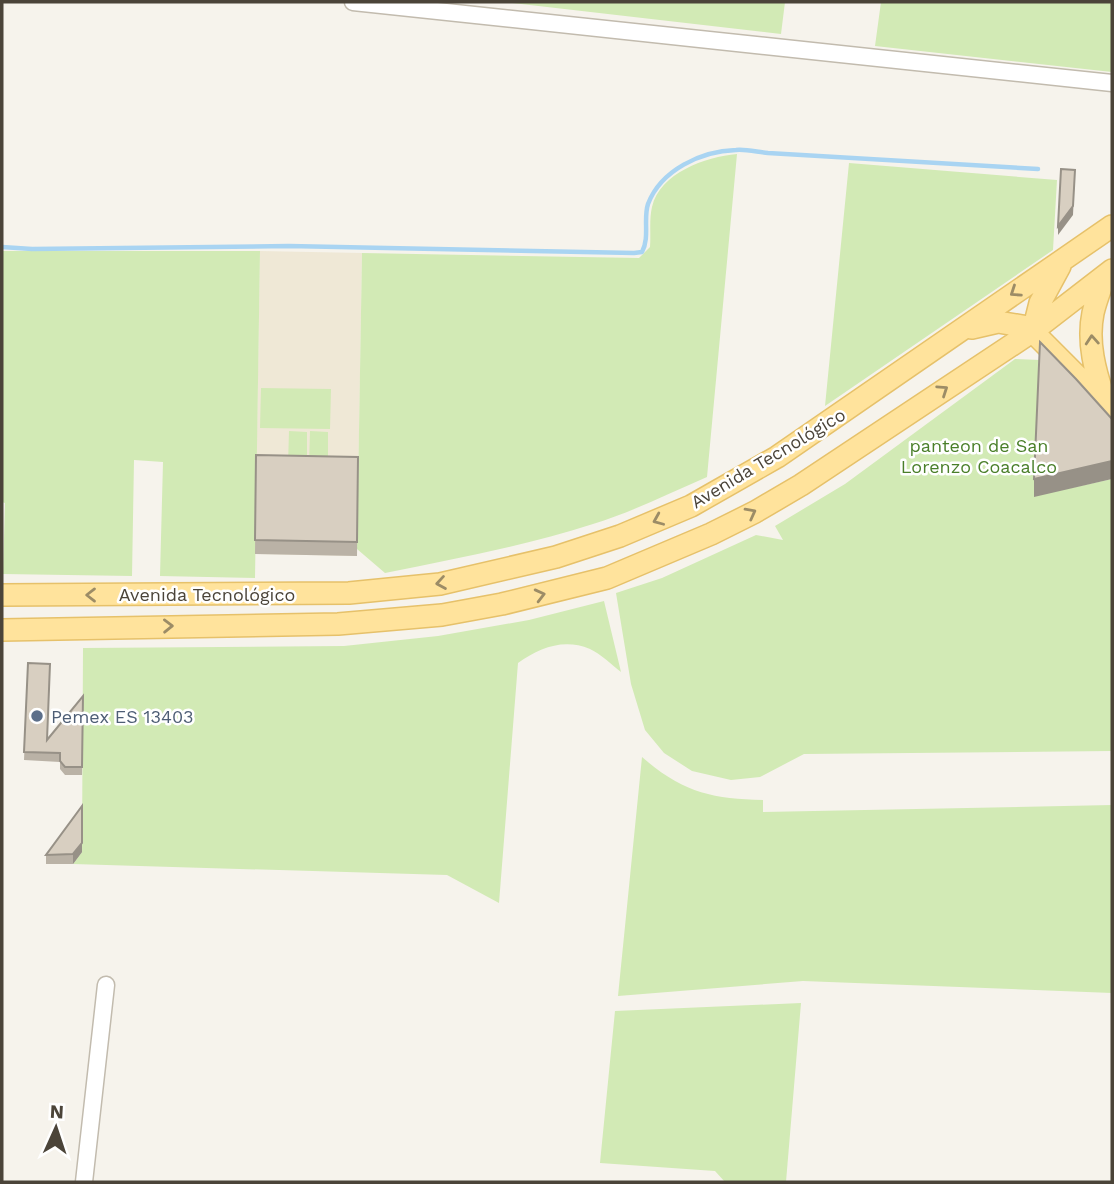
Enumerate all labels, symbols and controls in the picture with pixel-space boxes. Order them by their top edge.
one-way arrow [1010,284,1023,296]
one-way arrow [1085,335,1100,346]
one-way arrow [935,386,948,399]
street label: Avenida Tecnológico [687,404,849,512]
park label: panteon de San Lorenzo Coacalco [901,435,1057,477]
one-way arrow [744,508,757,522]
one-way arrow [653,511,665,525]
one-way arrow [435,576,447,591]
street label: Avenida Tecnológico [119,584,295,605]
one-way arrow [85,587,96,603]
one-way arrow [534,589,546,603]
one-way arrow [163,619,174,634]
place label: Pemex ES 13403 [51,706,193,727]
marker: Pemex ES 13403 [29,708,45,724]
north arrow [21,1093,91,1163]
text: N [49,1100,65,1123]

